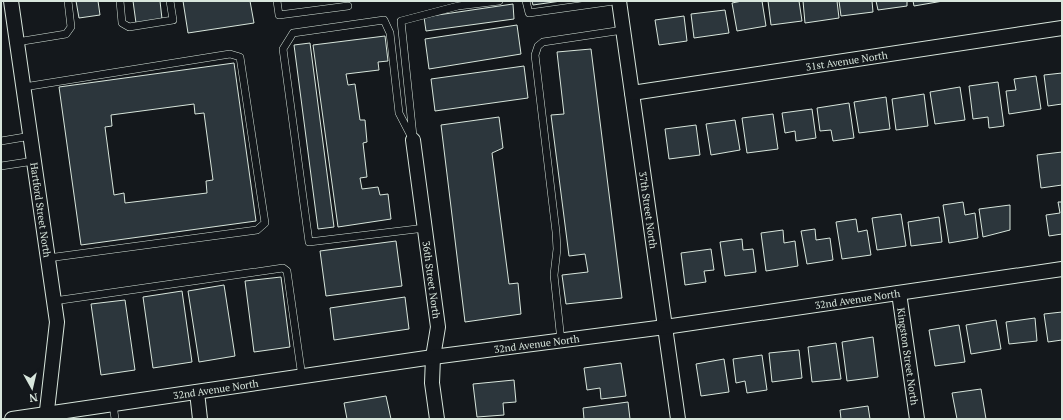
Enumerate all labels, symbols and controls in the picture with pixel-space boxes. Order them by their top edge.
street label: 31st Avenue North [805,48,888,73]
street label: Hartford Street North [28,161,54,258]
street label: 37th Street North [637,171,660,249]
street label: 36th Street North [420,240,443,319]
street label: 32nd Avenue North [814,286,901,312]
street label: Kingston Street North [895,307,921,406]
street label: 32nd Avenue North [493,332,580,356]
north arrow [12,368,52,408]
street label: 32nd Avenue North [172,376,259,402]
text: N [28,390,38,406]

